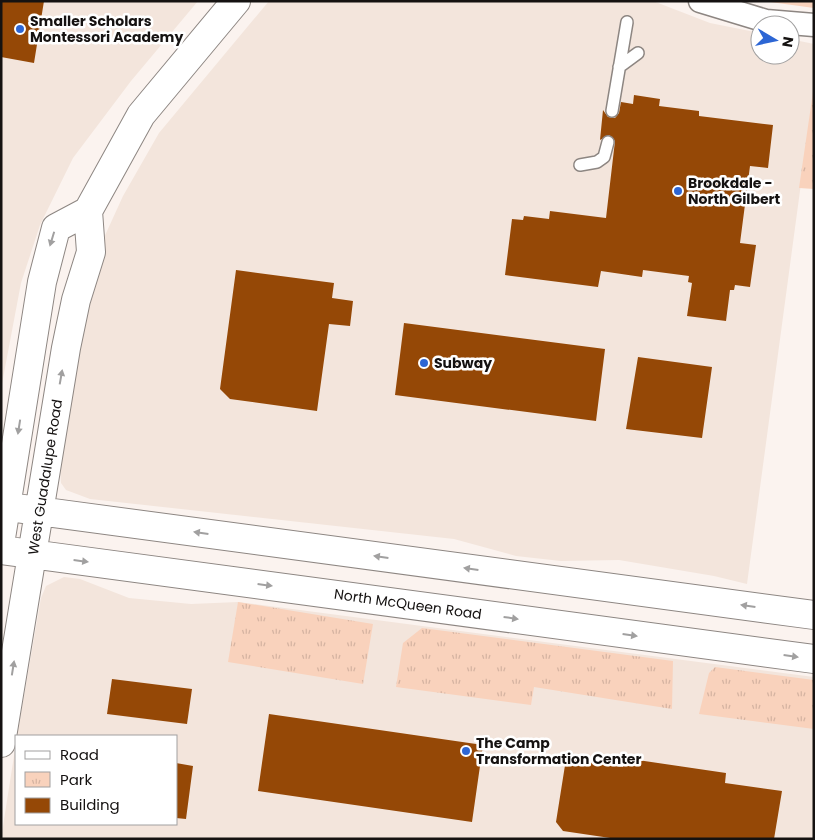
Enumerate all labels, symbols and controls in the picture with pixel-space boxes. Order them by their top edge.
place label: Smaller Scholars Montessori Academy [30,11,183,47]
north arrow [750,15,800,65]
marker: Smaller Scholars Montessori Academy [14,23,26,35]
text: N [777,35,799,49]
place label: Brookdale - North Gilbert [688,173,781,209]
marker: Brookdale - North Gilbert [672,185,684,197]
one-way arrow [48,232,56,247]
place label: Subway [434,353,492,373]
marker: Subway [418,357,430,369]
one-way arrow [58,369,66,385]
street label: West Guadalupe Road [23,398,67,556]
one-way arrow [15,419,23,435]
one-way arrow [192,529,208,537]
one-way arrow [373,553,389,561]
one-way arrow [73,557,89,565]
one-way arrow [463,565,479,573]
one-way arrow [257,582,273,590]
street label: North McQueen Road [333,584,483,624]
one-way arrow [740,602,756,610]
one-way arrow [504,614,520,622]
one-way arrow [623,631,639,639]
one-way arrow [784,652,800,660]
one-way arrow [10,660,18,676]
place label: The Camp Transformation Center [476,733,641,769]
legend [15,735,178,825]
text: Road [60,744,99,765]
marker: The Camp Transformation Center [460,745,472,757]
text: Park [60,769,92,790]
text: Building [60,794,120,815]

